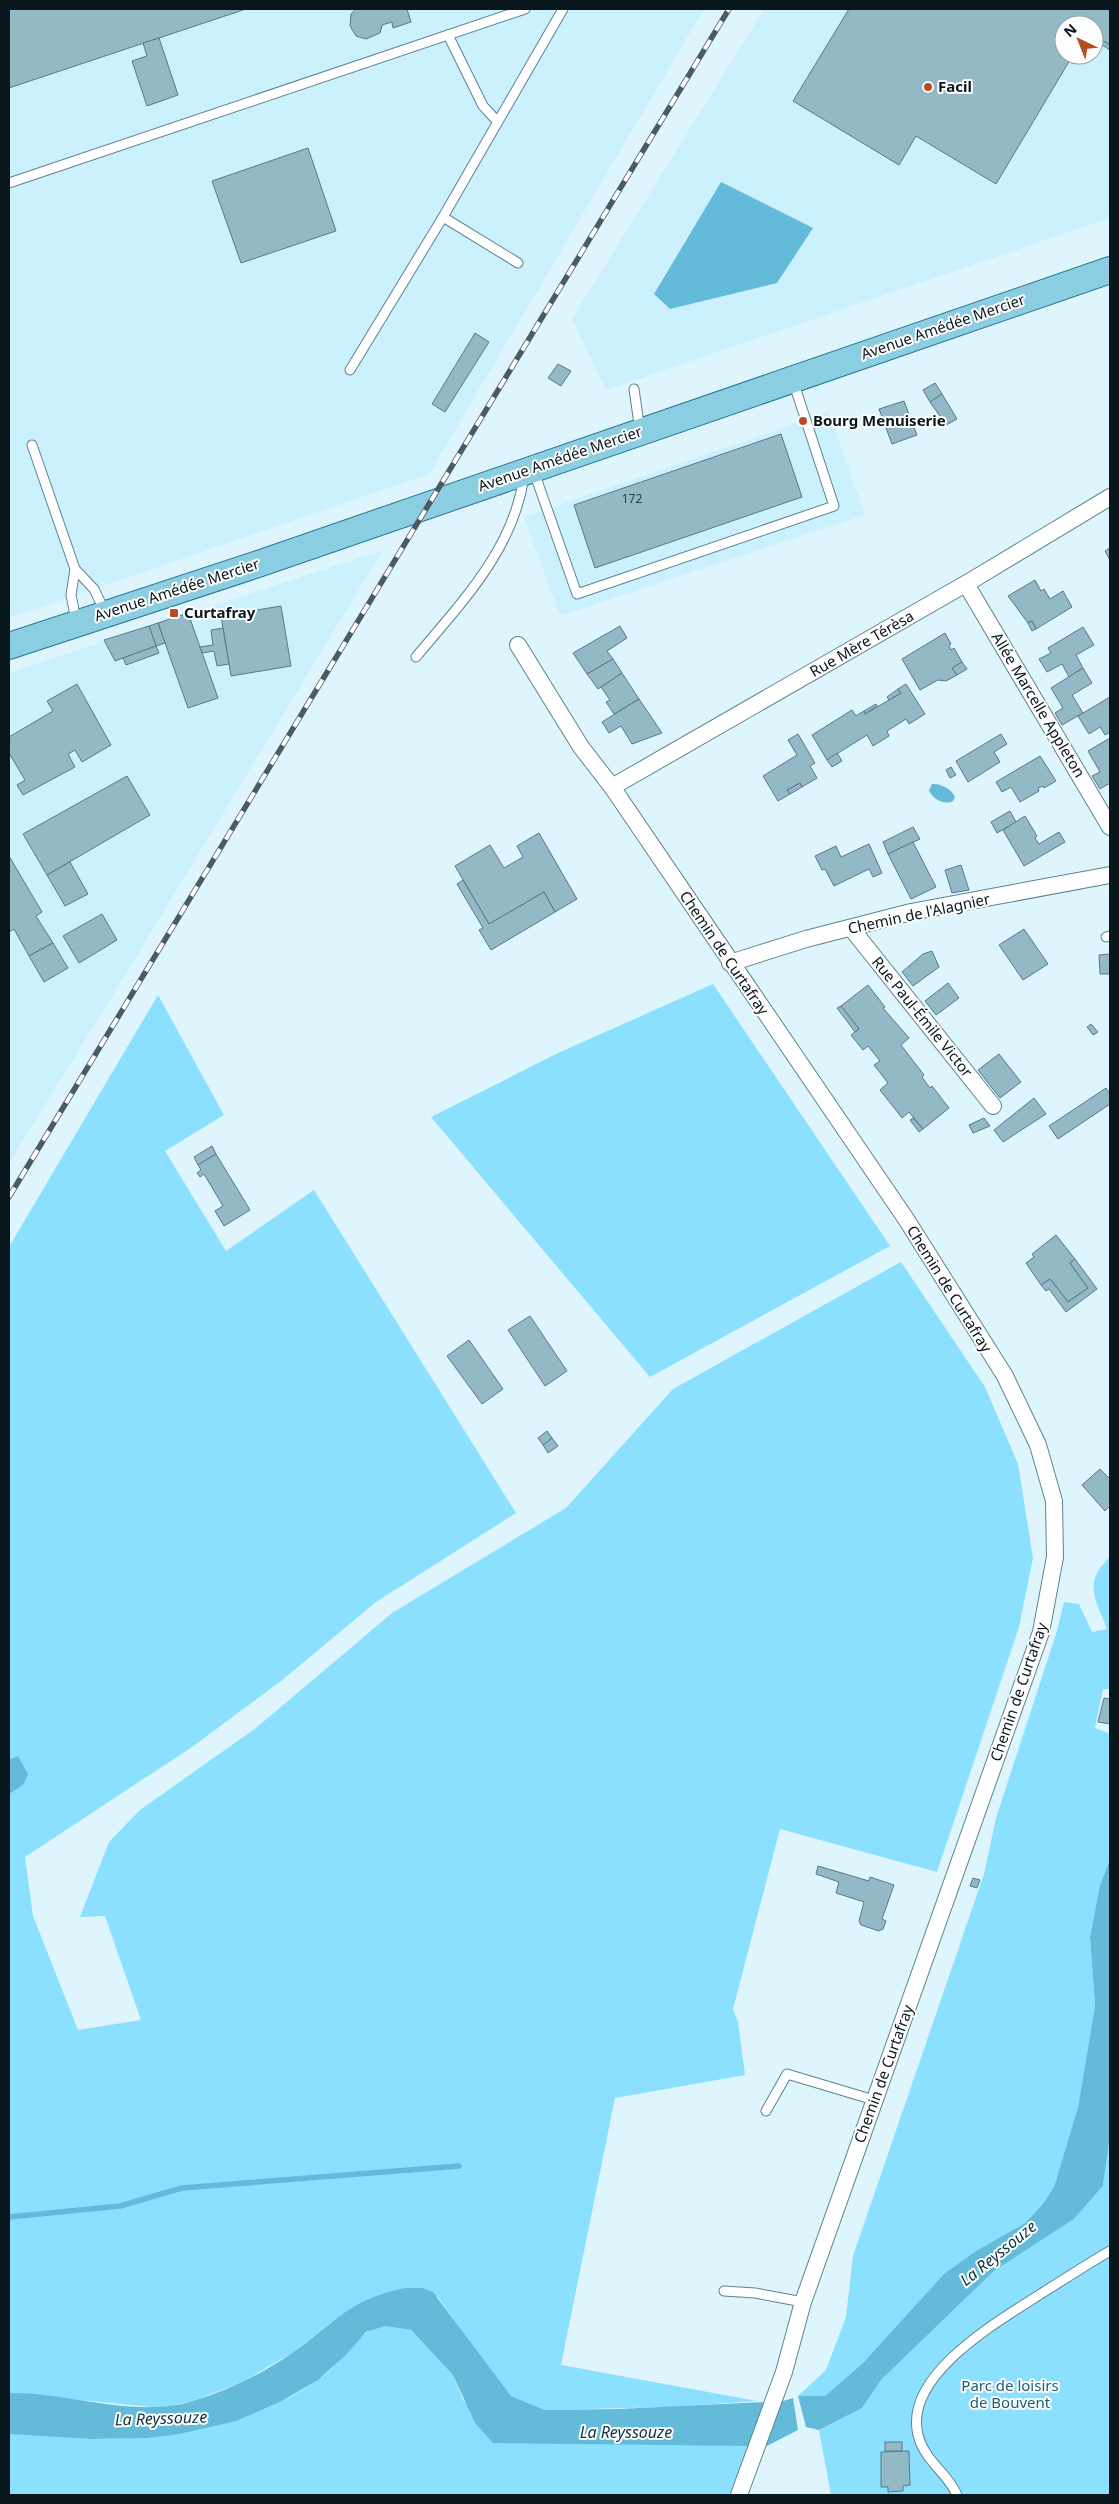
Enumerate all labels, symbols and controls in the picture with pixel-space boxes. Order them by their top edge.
north arrow [1054,15,1104,65]
text: N [1059,19,1080,41]
place label: Facil [938,76,972,96]
marker: Facil [922,81,934,93]
street label: Avenue Amédée Mercier [858,289,1027,364]
place label: Bourg Menuiserie [813,410,946,430]
marker: Bourg Menuiserie [797,415,809,427]
street label: Avenue Amédée Mercier [475,421,644,496]
house number: 172 [622,490,642,507]
street label: Avenue Amédée Mercier [92,553,262,625]
place label: Curtafray [184,602,256,622]
street label: Rue Mère Térèsa [806,605,917,681]
marker: Curtafray [168,607,180,619]
street label: Allée Marcelle Appleton [988,628,1090,781]
street label: Chemin de Curtafray [676,886,774,1019]
street label: Chemin de l'Alagnier [846,888,992,938]
street label: Rue Paul-Émile Victor [868,952,978,1081]
street label: Chemin de Curtafray [903,1221,997,1356]
street label: Chemin de Curtafray [985,1619,1051,1764]
street label: Chemin de Curtafray [849,2001,918,2146]
water label: La Reyssouze [955,2215,1041,2291]
park label: Parc de loisirs de Bouvent [961,2375,1059,2412]
water label: La Reyssouze [114,2405,208,2431]
water label: La Reyssouze [580,2421,672,2443]

